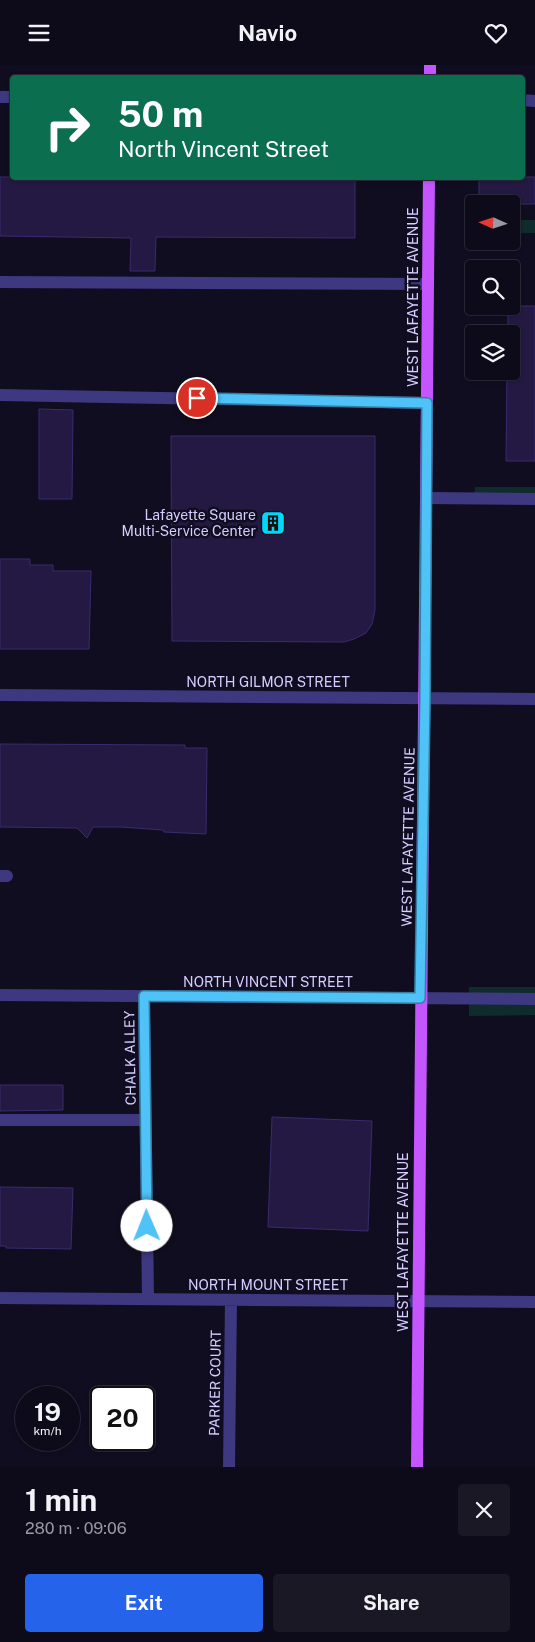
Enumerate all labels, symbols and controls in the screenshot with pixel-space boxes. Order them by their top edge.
icon: menu [25,19,53,47]
icon: heart [482,19,510,47]
text: Navio [238,20,297,46]
text: 50 m [118,94,203,135]
icon: right [35,95,100,160]
text: North Vincent Street [118,136,329,162]
north arrow [465,195,520,250]
map controls [465,195,520,380]
street label: WEST LAFAYETTE AVENUE [405,207,421,387]
button: search [465,260,520,315]
button: layers [465,325,520,380]
pin [176,377,218,419]
icon: arrive [183,384,211,412]
place label: Lafayette Square Multi-Service Center [121,507,256,539]
building icon: Lafayette Square Multi-Service Center [260,510,286,536]
street label: NORTH GILMOR STREET [186,674,350,690]
street label: WEST LAFAYETTE AVENUE [398,747,418,927]
street label: NORTH VINCENT STREET [183,974,353,990]
street label: CHALK ALLEY [121,1010,139,1106]
street label: WEST LAFAYETTE AVENUE [395,1152,411,1332]
position arrow [120,1199,172,1251]
street label: NORTH MOUNT STREET [188,1277,348,1293]
street label: PARKER COURT [206,1330,224,1436]
speed limit sign: 20 [90,1386,155,1451]
text: 19 [34,1397,61,1427]
text: km/h [33,1424,62,1438]
text: 1 min [25,1482,97,1518]
button: close [458,1484,510,1536]
text: 280 m · 09:06 [25,1519,127,1538]
button: Exit [25,1574,263,1632]
button: Share [273,1574,510,1632]

